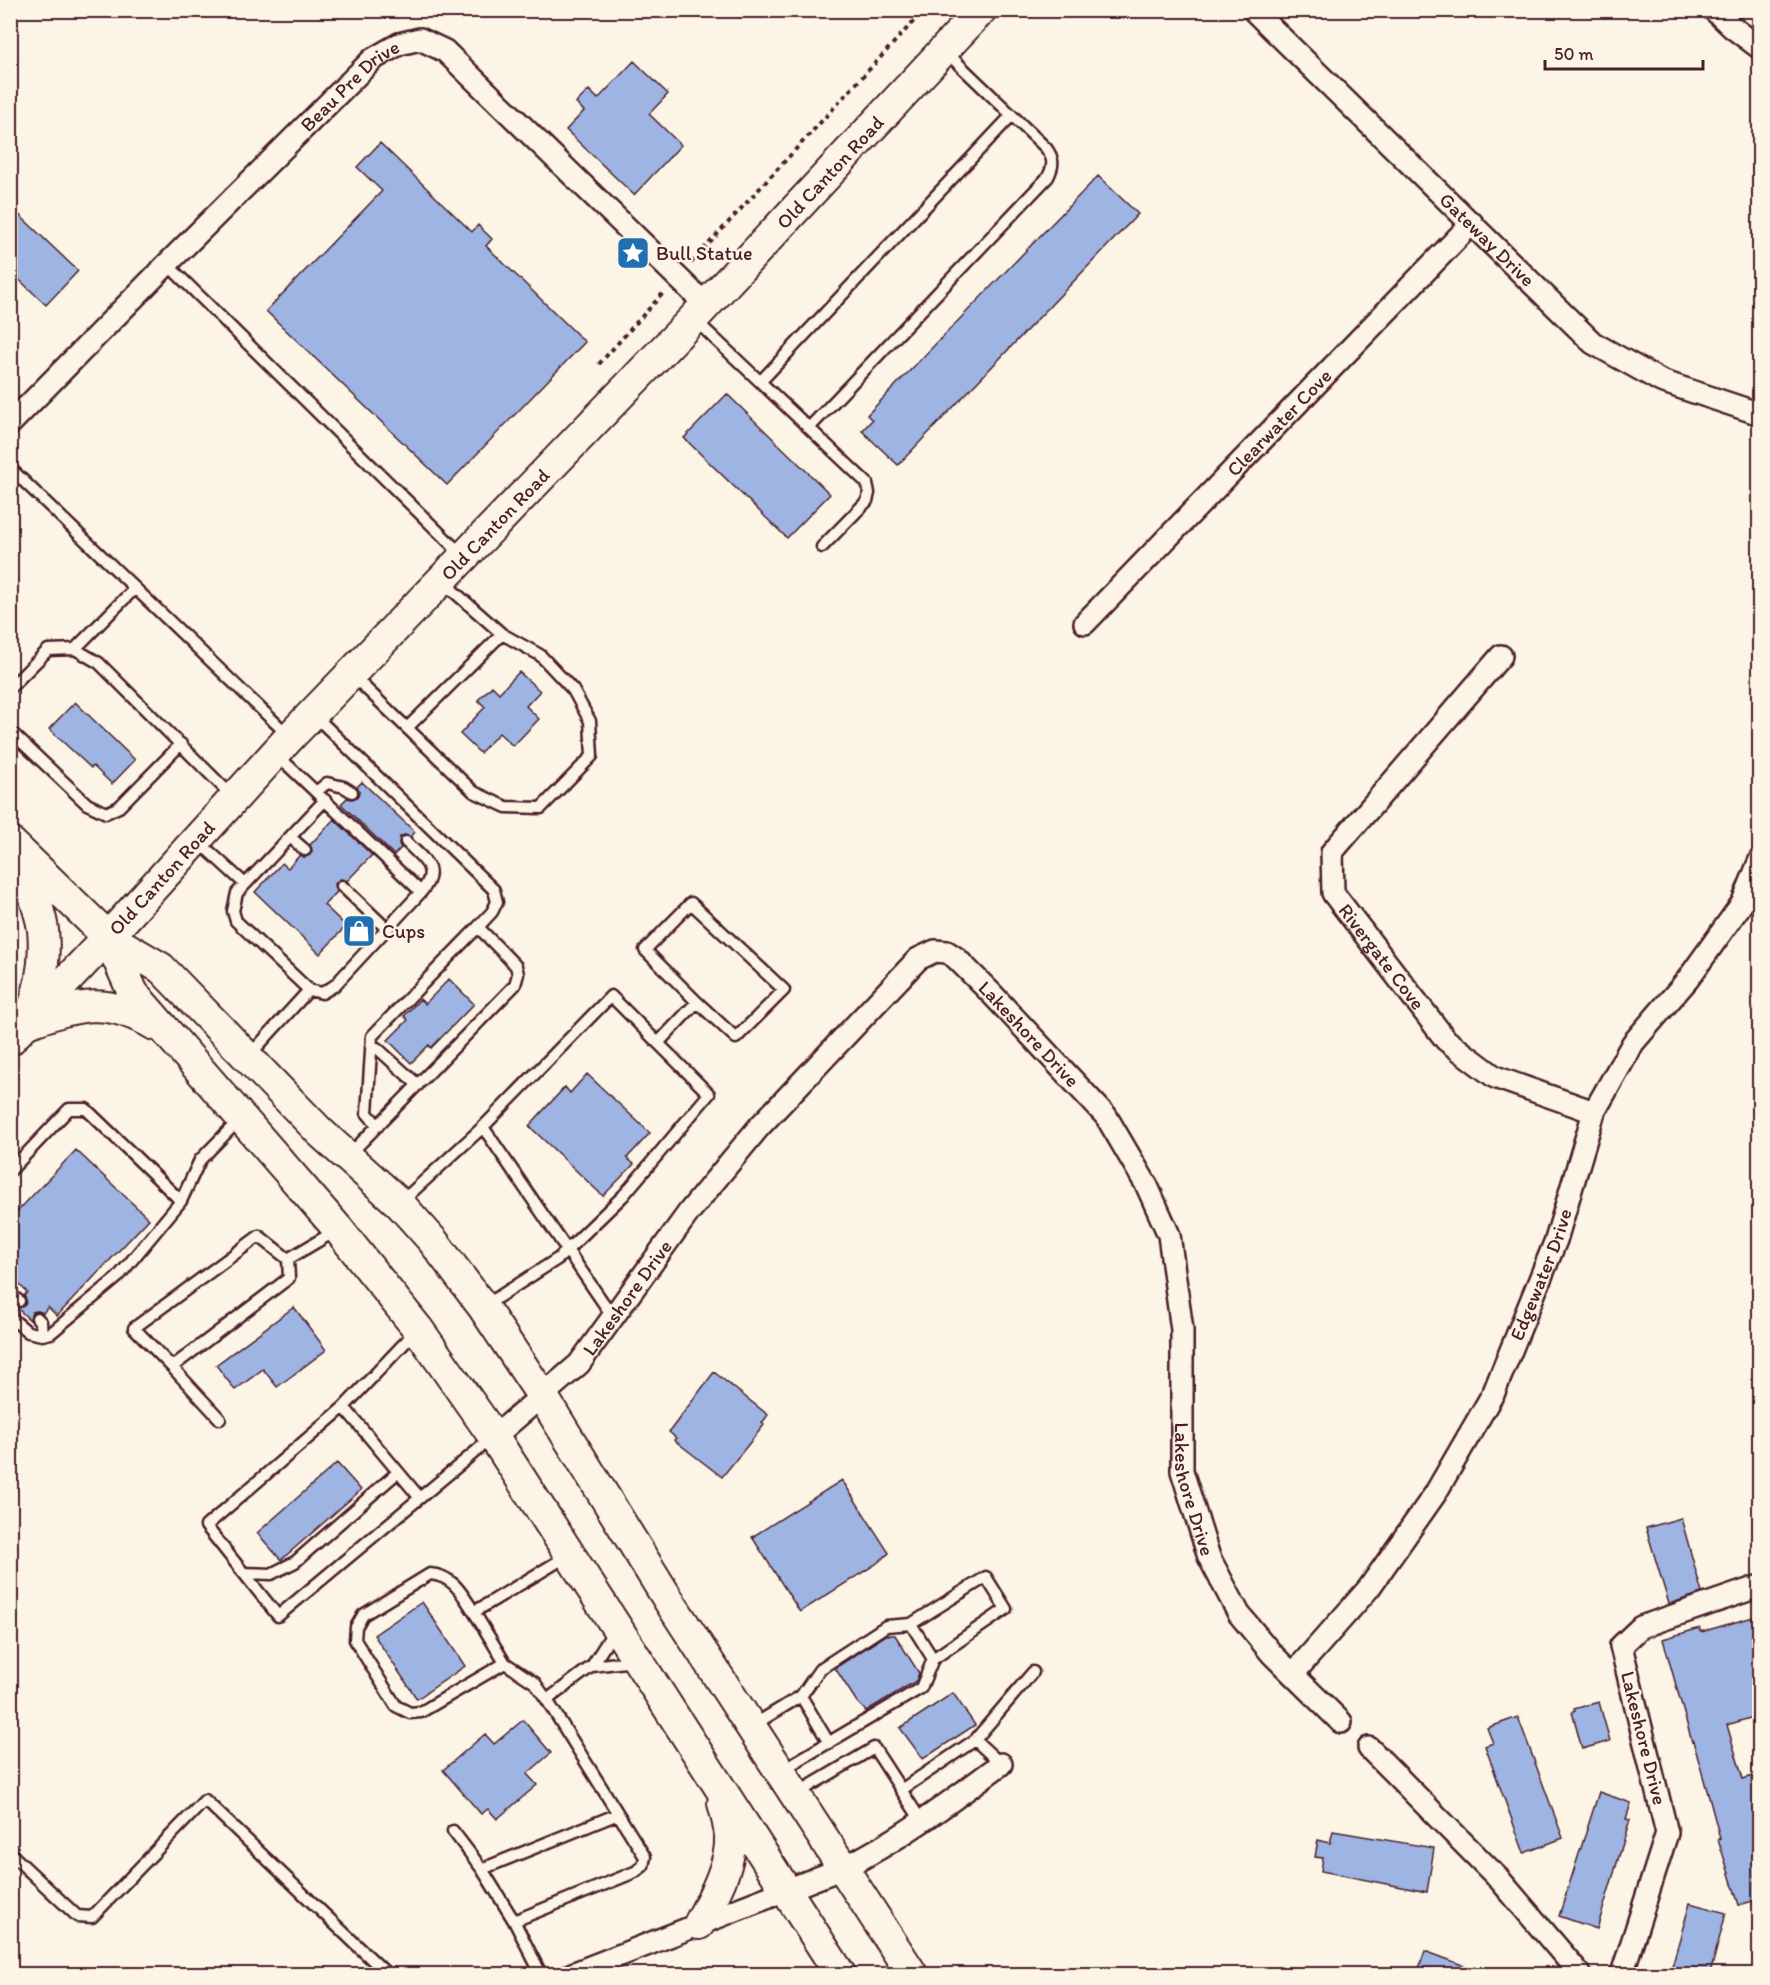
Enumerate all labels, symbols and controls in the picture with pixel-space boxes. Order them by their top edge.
scale bar [1545,33,1702,71]
street label: Beau Pre Drive [295,34,404,137]
text: 50 m [1554,43,1594,65]
street label: Old Canton Road [771,110,889,234]
street label: Gateway Drive [1435,187,1540,292]
place icon: Bull Statue [615,235,651,271]
place label: Bull Statue [656,241,753,265]
street label: Clearwater Cove [1221,364,1336,481]
street label: Old Canton Road [436,463,555,585]
street label: Old Canton Road [104,816,220,940]
street label: Rivergate Cove [1333,899,1430,1015]
shop icon: Cups [341,913,377,949]
place label: Cups [382,919,425,943]
street label: Lakeshore Drive [974,976,1085,1092]
street label: Edgewater Drive [1504,1206,1577,1344]
street label: Lakeshore Drive [577,1235,677,1360]
street label: Lakeshore Drive [1170,1422,1220,1559]
street label: Lakeshore Drive [1616,1669,1672,1807]

